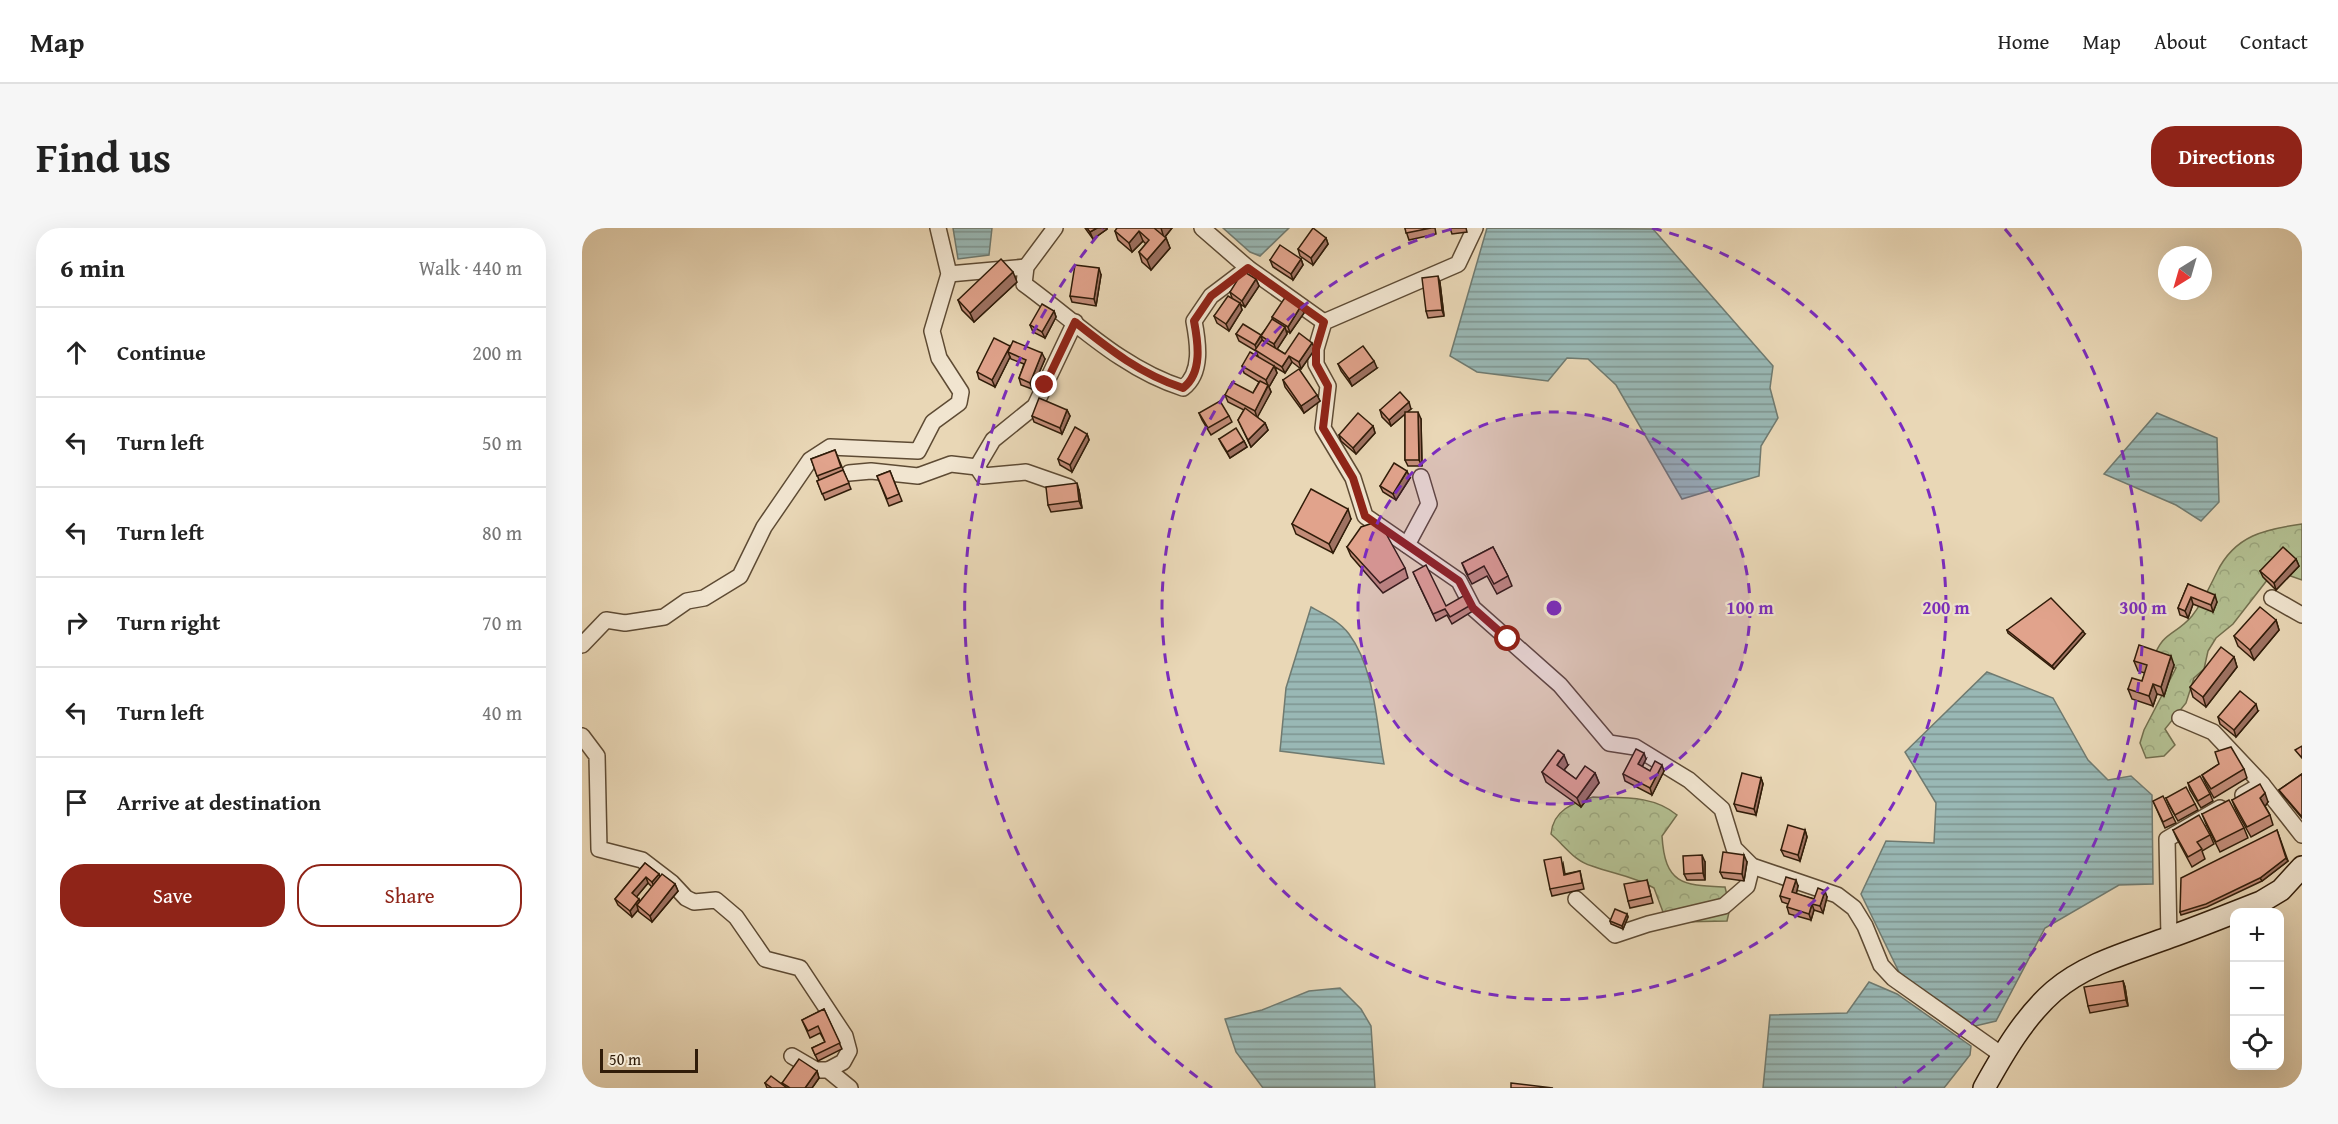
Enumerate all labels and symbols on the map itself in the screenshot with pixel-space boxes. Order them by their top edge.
north arrow [2158,246,2212,300]
route end [1031,371,1057,397]
text: 100 m [1726,594,1774,621]
text: 200 m [1922,594,1970,621]
text: 300 m [2119,594,2167,621]
centre of rings [1544,598,1564,618]
route start [1494,625,1520,651]
scale bar [600,1046,698,1074]

